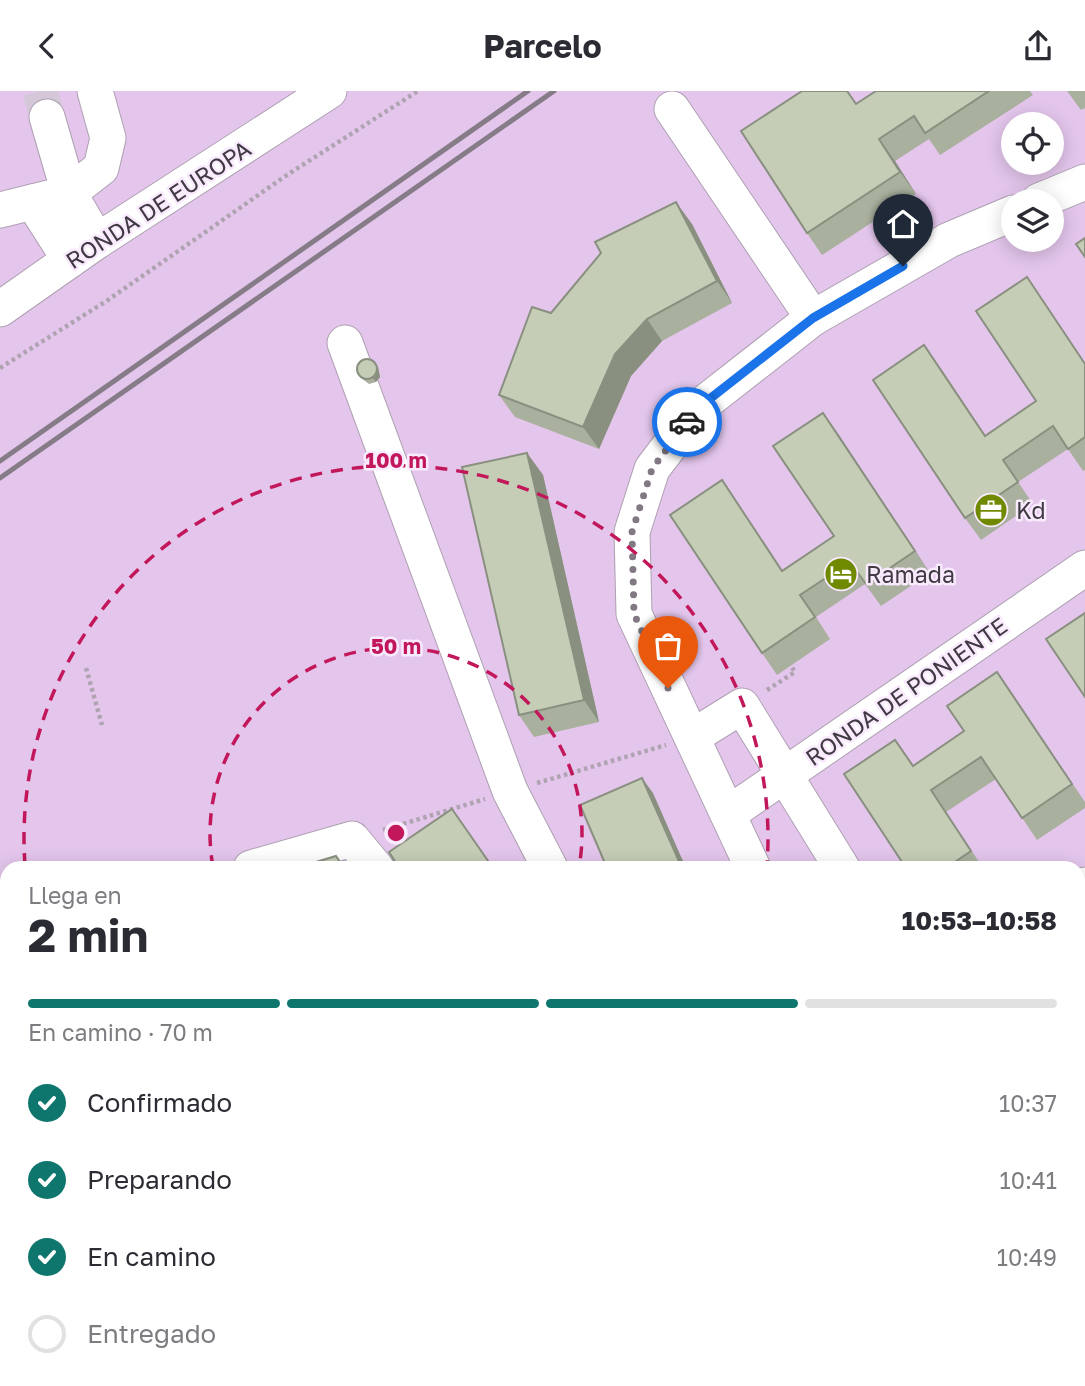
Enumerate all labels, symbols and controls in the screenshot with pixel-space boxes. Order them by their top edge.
icon: back [28,27,66,65]
text: Parcelo [483,27,602,65]
icon: share [1019,27,1057,65]
map controls [1001,112,1064,252]
button: locate [1001,112,1064,175]
street label: RONDA DE EUROPA [60,134,256,274]
button: layers [1001,189,1064,252]
pin [873,194,933,266]
icon: home [884,205,922,243]
courier [652,387,722,457]
icon: car [668,403,706,441]
text: 100 m [365,447,427,473]
office icon: Kd [972,491,1010,529]
place label: Kd [1016,496,1046,524]
hotel icon: Ramada [822,555,860,593]
place label: Ramada [866,560,955,588]
street label: RONDA DE PONIENTE [800,611,1012,771]
pin [638,616,698,688]
icon: bag [649,627,687,665]
text: 50 m [371,633,421,659]
centre of rings [384,821,408,845]
text: Llega en [28,881,122,909]
text: 10:53–10:58 [902,905,1057,936]
text: 2 min [28,907,148,962]
text: En camino · 70 m [28,1018,213,1046]
icon: check [28,1084,66,1122]
text: Confirmado [87,1087,232,1118]
text: 10:37 [999,1089,1057,1117]
icon: check [28,1161,66,1199]
text: Preparando [87,1164,232,1195]
text: 10:41 [1000,1166,1057,1194]
icon: check [28,1238,66,1276]
text: En camino [87,1241,216,1272]
text: 10:49 [997,1243,1057,1271]
text: Entregado [87,1318,216,1349]

